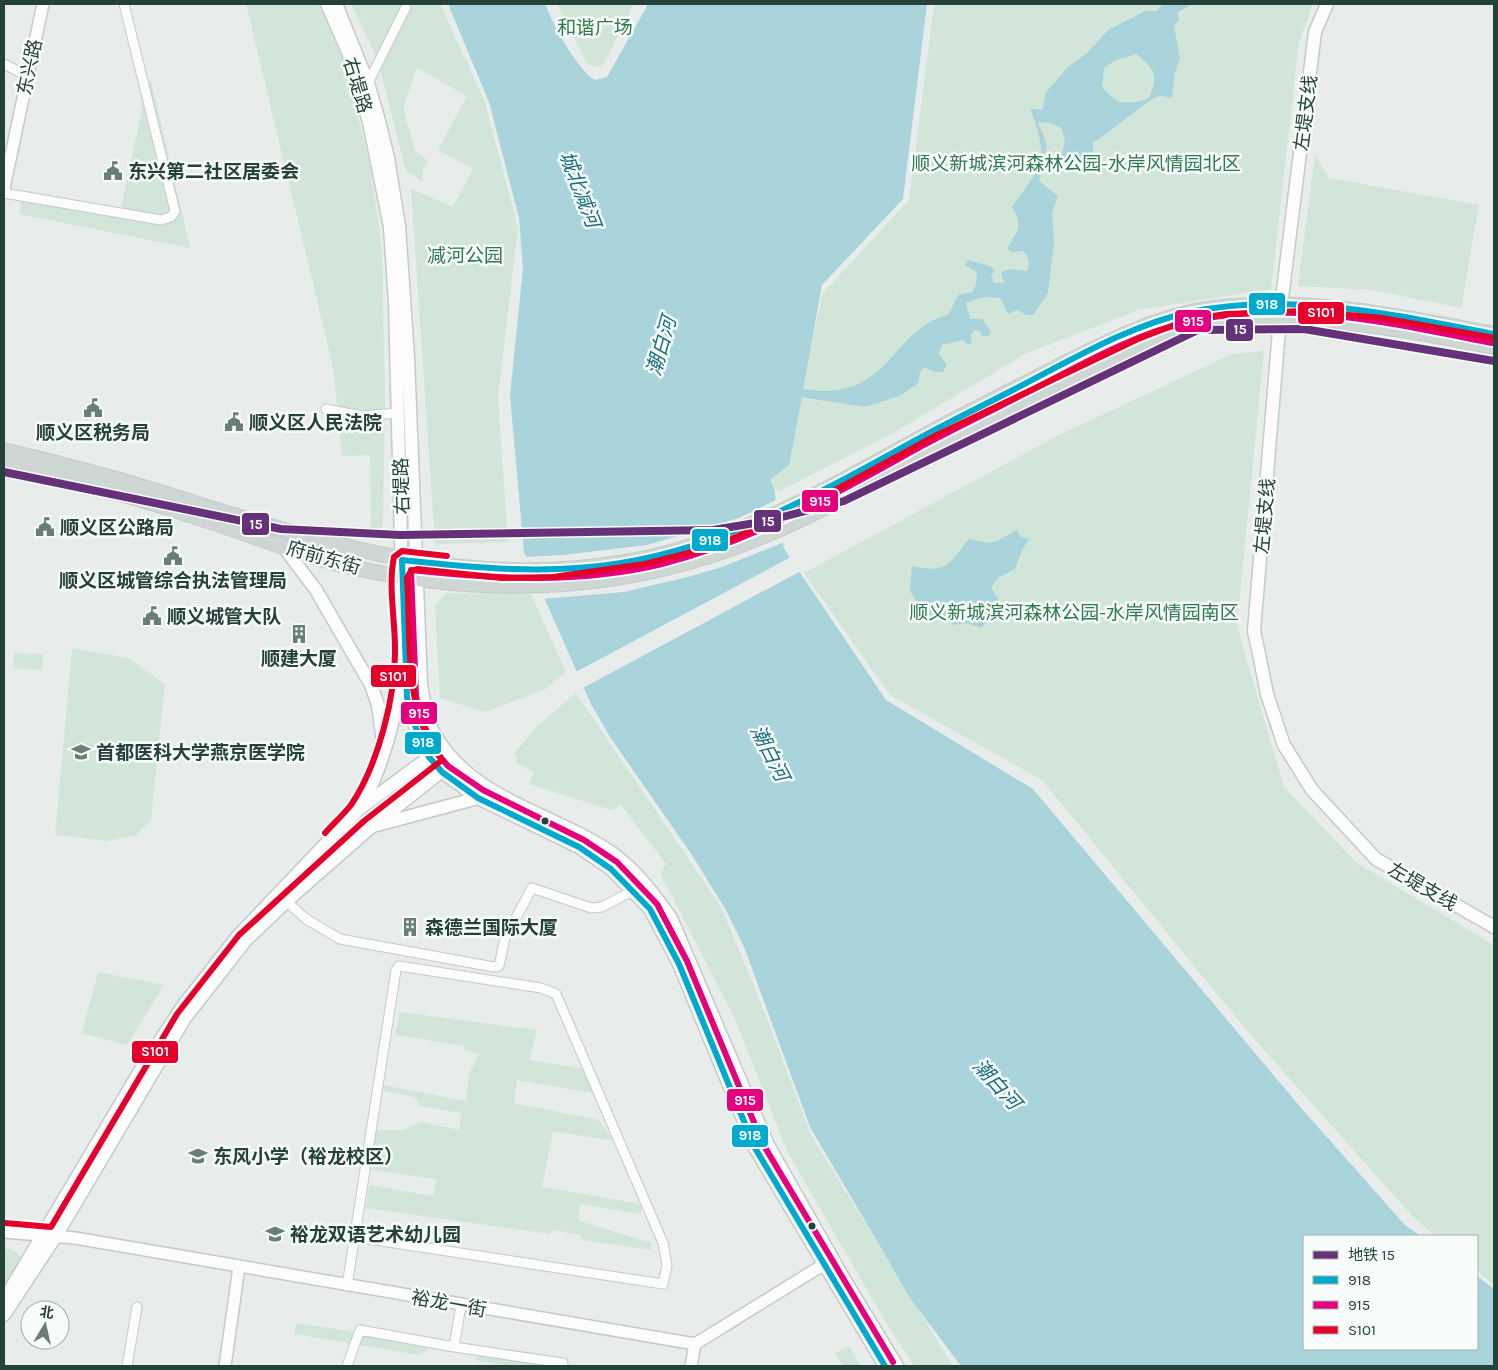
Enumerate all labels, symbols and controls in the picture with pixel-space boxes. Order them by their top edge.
park label: 和谐广场 [557,17,633,39]
street label: 东兴路 [13,37,47,97]
street label: 右堤路 [338,55,376,116]
street label: 左堤支线 [1290,74,1322,152]
water label: 城北减河 [554,148,606,234]
park label: 顺义新城滨河森林公园-水岸风情园北区 [911,153,1241,175]
public building icon: 东兴第二社区居委会 [102,160,124,182]
place label: 东兴第二社区居委会 [128,161,299,183]
park label: 减河公园 [427,245,503,267]
line badge: 918 [1248,292,1286,316]
text: 918 [1256,296,1278,313]
line badge: S101 [1297,301,1345,325]
text: S101 [1307,304,1335,321]
line badge: 915 [1174,309,1212,333]
water label: 潮白河 [642,310,682,378]
text: 915 [1182,313,1204,330]
line badge: 15 [1225,318,1254,342]
text: 15 [1233,321,1247,338]
public building icon: 顺义区税务局 [82,397,104,419]
public building icon: 顺义区人民法院 [223,411,245,433]
place label: 顺义区人民法院 [249,412,382,434]
place label: 顺义区税务局 [36,422,150,444]
street label: 右堤路 [390,457,414,515]
street label: 左堤支线 [1251,477,1279,555]
line badge: 915 [801,489,839,513]
text: 915 [809,493,831,510]
line badge: 15 [753,509,782,533]
line badge: 15 [241,512,270,536]
text: 15 [761,513,775,530]
public building icon: 顺义区公路局 [34,516,56,538]
text: 15 [249,516,263,533]
place label: 顺义区公路局 [60,517,174,539]
line badge: 918 [691,528,729,552]
text: 918 [699,532,721,549]
street label: 府前东街 [284,537,363,579]
public building icon: 顺义区城管综合执法管理局 [162,545,184,567]
place label: 顺义区城管综合执法管理局 [59,570,287,592]
park label: 顺义新城滨河森林公园-水岸风情园南区 [909,602,1239,624]
public building icon: 顺义城管大队 [141,605,163,627]
place label: 顺义城管大队 [167,606,281,628]
building icon: 顺建大厦 [288,623,310,645]
place label: 顺建大厦 [261,648,337,670]
line badge: S101 [370,664,417,688]
text: S101 [379,668,407,685]
line badge: 915 [400,701,438,725]
text: 915 [408,705,430,722]
water label: 潮白河 [746,721,795,789]
line badge: 918 [404,731,442,755]
text: 918 [412,734,434,751]
school or university icon: 首都医科大学燕京医学院 [70,741,92,763]
place label: 首都医科大学燕京医学院 [96,742,305,764]
unlabelled marker [540,816,550,826]
street label: 左堤支线 [1384,858,1461,915]
building icon: 森德兰国际大厦 [399,916,421,938]
place label: 森德兰国际大厦 [425,917,558,939]
line badge: S101 [131,1040,179,1064]
text: S101 [141,1043,169,1060]
water label: 潮白河 [968,1054,1028,1117]
line badge: 915 [726,1088,764,1112]
text: 915 [734,1092,756,1109]
line badge: 918 [731,1124,769,1148]
text: 918 [739,1127,761,1144]
school or university icon: 东风小学（裕龙校区） [187,1145,209,1167]
place label: 东风小学（裕龙校区） [213,1146,403,1168]
unlabelled marker [807,1221,817,1231]
school or university icon: 裕龙双语艺术幼儿园 [264,1223,286,1245]
place label: 裕龙双语艺术幼儿园 [290,1224,461,1246]
legend [1303,1235,1478,1350]
text: 地铁 15 [1348,1246,1395,1264]
text: 918 [1348,1271,1371,1289]
street label: 裕龙一街 [409,1287,488,1321]
text: 915 [1348,1296,1370,1314]
north arrow [20,1300,70,1350]
text: 北 [39,1303,55,1322]
text: S101 [1348,1321,1376,1339]

